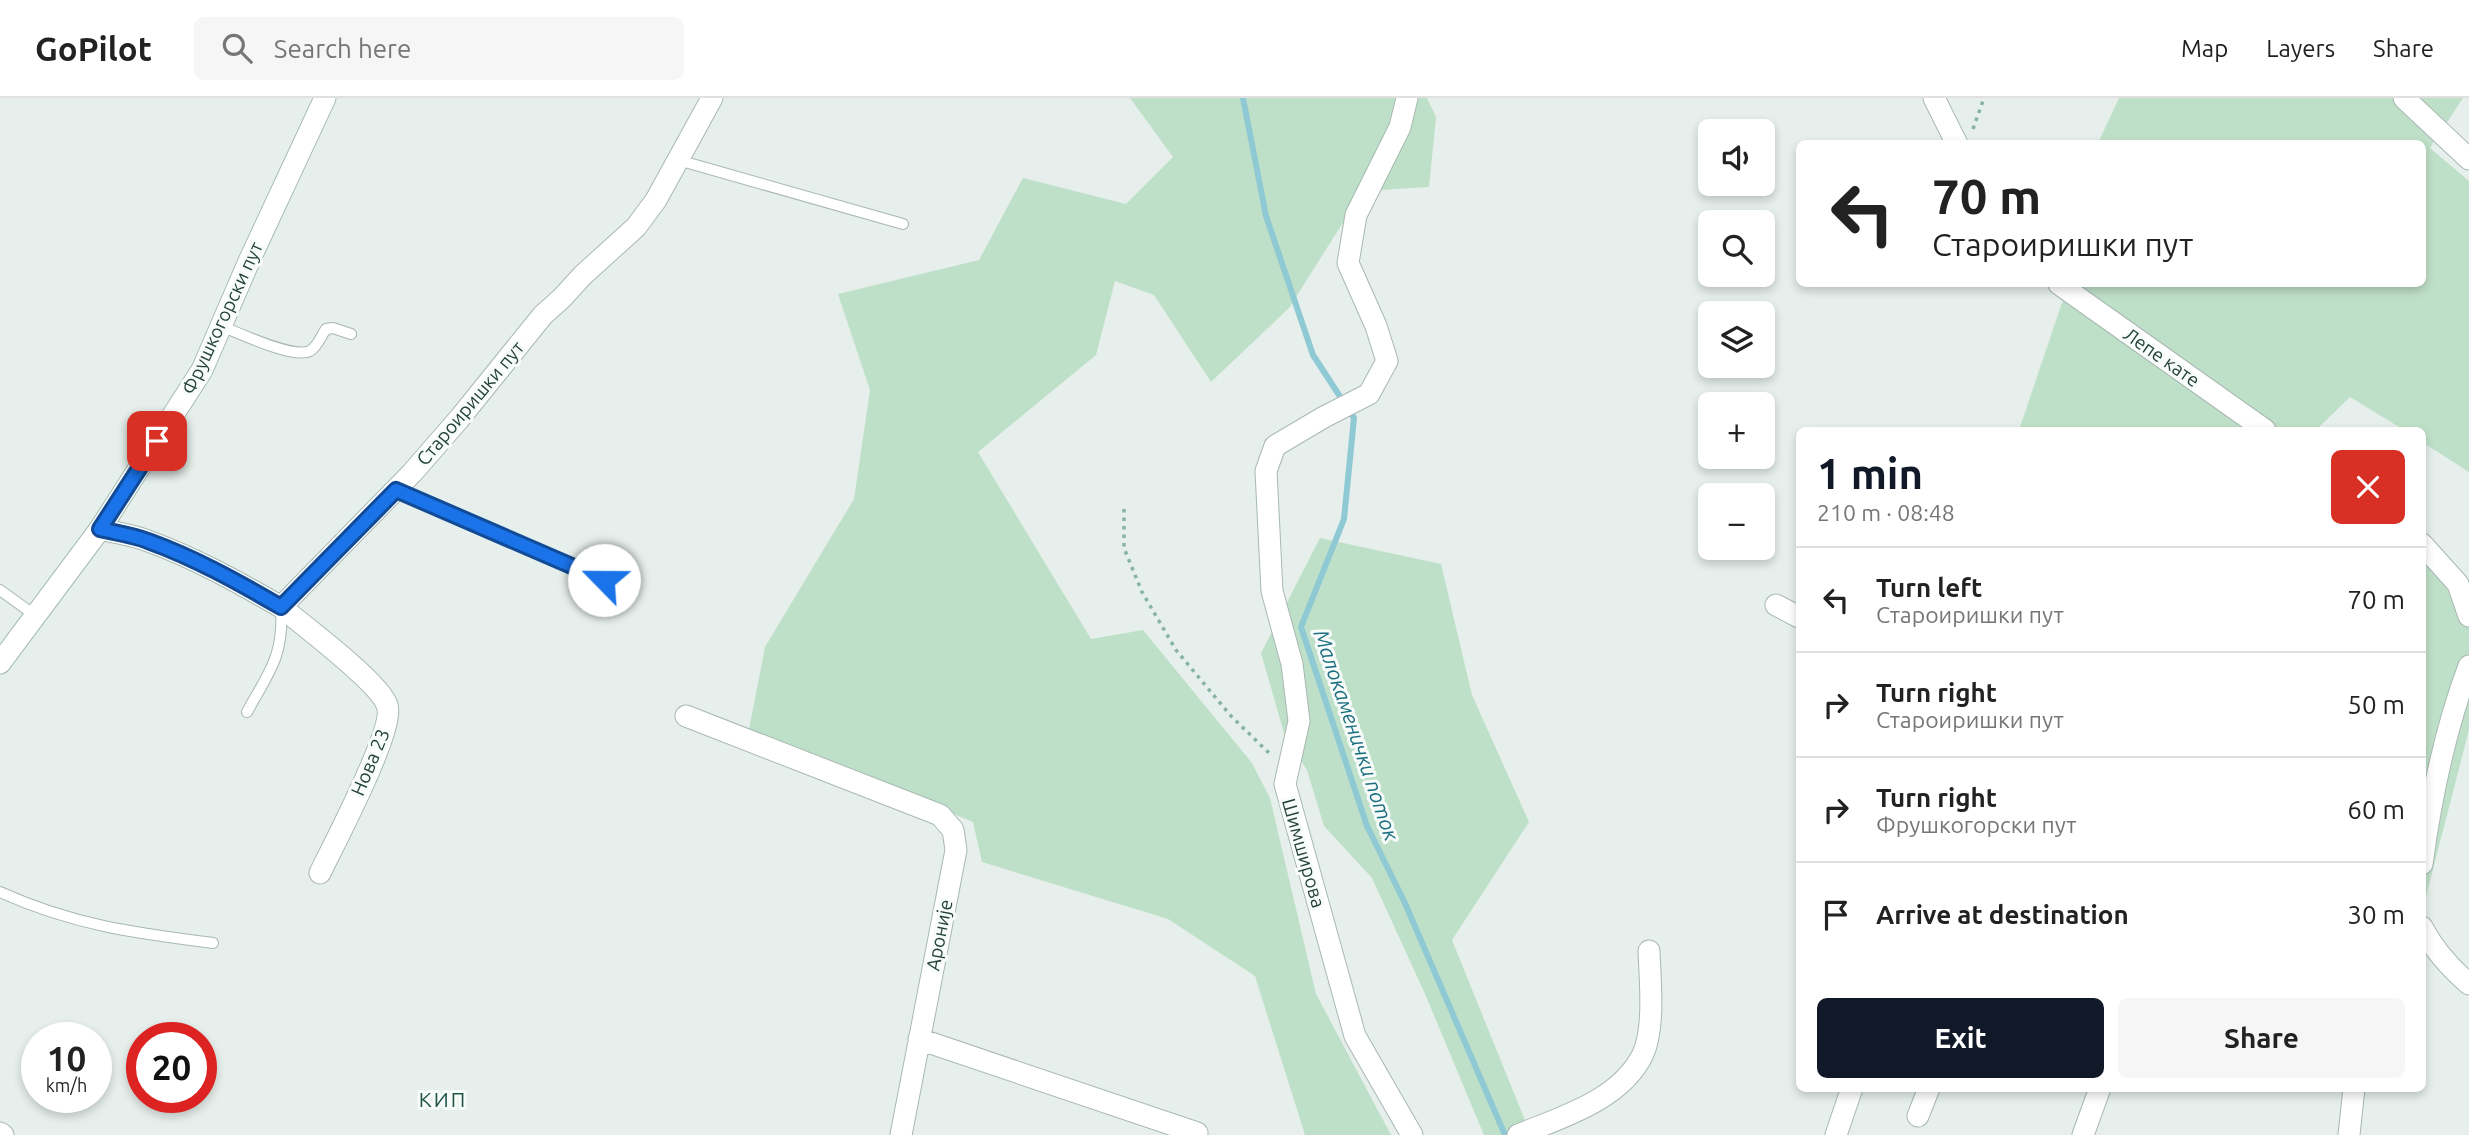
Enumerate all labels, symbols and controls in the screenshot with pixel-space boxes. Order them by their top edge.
search box [194,17,684,80]
icon: search [218,29,256,67]
text: GoPilot [35,30,152,67]
text: Search here [274,34,411,63]
text: Map [2181,35,2228,62]
text: Layers [2266,35,2335,62]
text: Share [2373,35,2434,62]
map controls [1698,119,1775,560]
button: sound [1698,119,1775,196]
icon: left [1817,168,1908,259]
text: 70 m [1932,168,2041,223]
button: search [1698,210,1775,287]
text: Староиришки пут [1932,226,2193,262]
street label: Фрушкогорски пут [177,238,267,398]
button: layers [1698,301,1775,378]
street label: Лепе кате [2120,323,2204,391]
street label: Староиришки пут [412,336,529,469]
button: + [1698,392,1775,469]
pin [127,411,187,471]
icon: arrive [138,422,176,460]
text: 1 min [1817,450,1923,497]
button: close [2331,450,2405,524]
button: − [1698,483,1775,560]
text: 210 m · 08:48 [1817,500,1955,525]
position arrow [567,543,641,617]
text: Turn left [1876,573,1982,602]
icon: left [1817,581,1855,619]
text: 70 m [2347,585,2405,614]
text: Староиришки пут [1876,602,2064,627]
water label: Малокаменички поток [1310,626,1404,844]
text: Turn right [1876,678,1997,707]
icon: right [1817,686,1855,724]
text: 50 m [2347,690,2405,719]
text: Староиришки пут [1876,707,2064,732]
street label: Нова 23 [346,725,394,799]
text: Turn right [1876,783,1997,812]
icon: right [1817,791,1855,829]
text: 60 m [2347,795,2405,824]
street label: Шимширова [1278,796,1330,910]
text: Фрушкогорски пут [1876,812,2076,837]
icon: arrive [1817,896,1855,934]
street label: Ароније [921,898,957,972]
text: Arrive at destination [1876,900,2129,929]
text: 30 m [2347,900,2405,929]
button: Exit [1817,998,2104,1078]
button: Share [2118,998,2405,1078]
speed limit sign: 20 [126,1022,217,1113]
text: 10 [47,1038,86,1078]
text: km/h [46,1075,87,1095]
district label: КИП [419,1087,467,1111]

